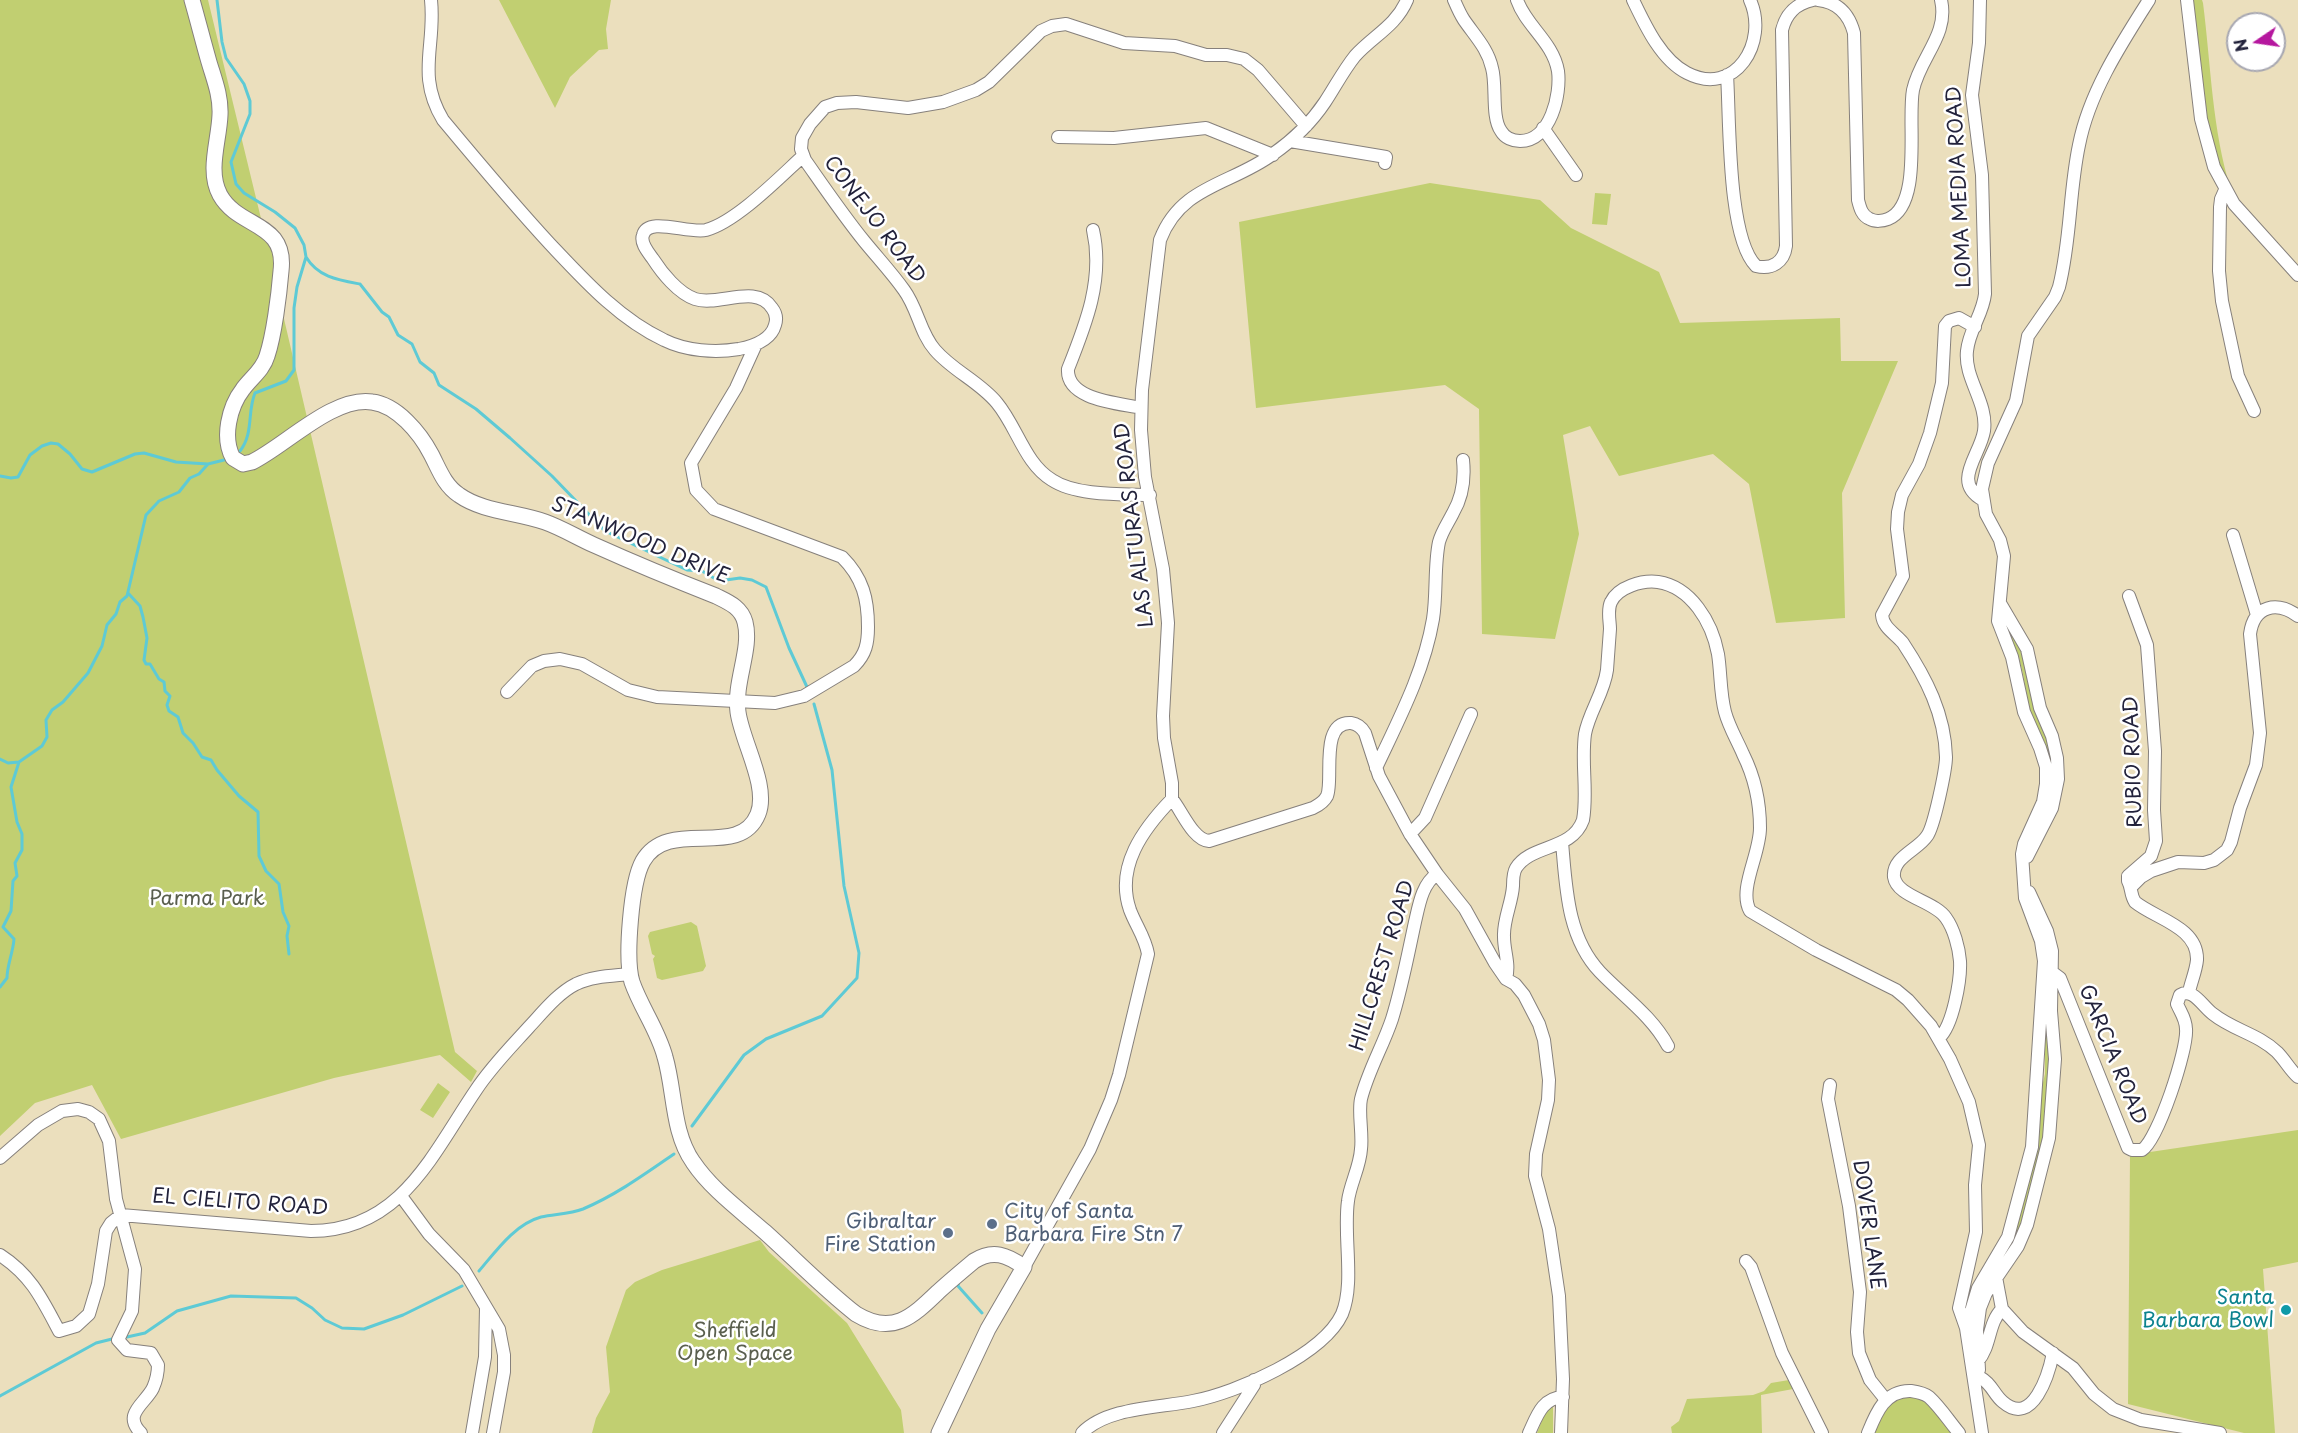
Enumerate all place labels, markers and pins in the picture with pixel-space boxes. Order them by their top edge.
place label: City of Santa Barbara Fire Stn 7 [1004,1200,1183,1247]
place label: Gibraltar Fire Station [824,1210,936,1257]
marker: City of Santa Barbara Fire Stn 7 [985,1217,999,1231]
marker: Gibraltar Fire Station [941,1226,955,1240]
place label: Santa Barbara Bowl [2142,1286,2274,1333]
marker: Santa Barbara Bowl [2279,1303,2293,1317]

